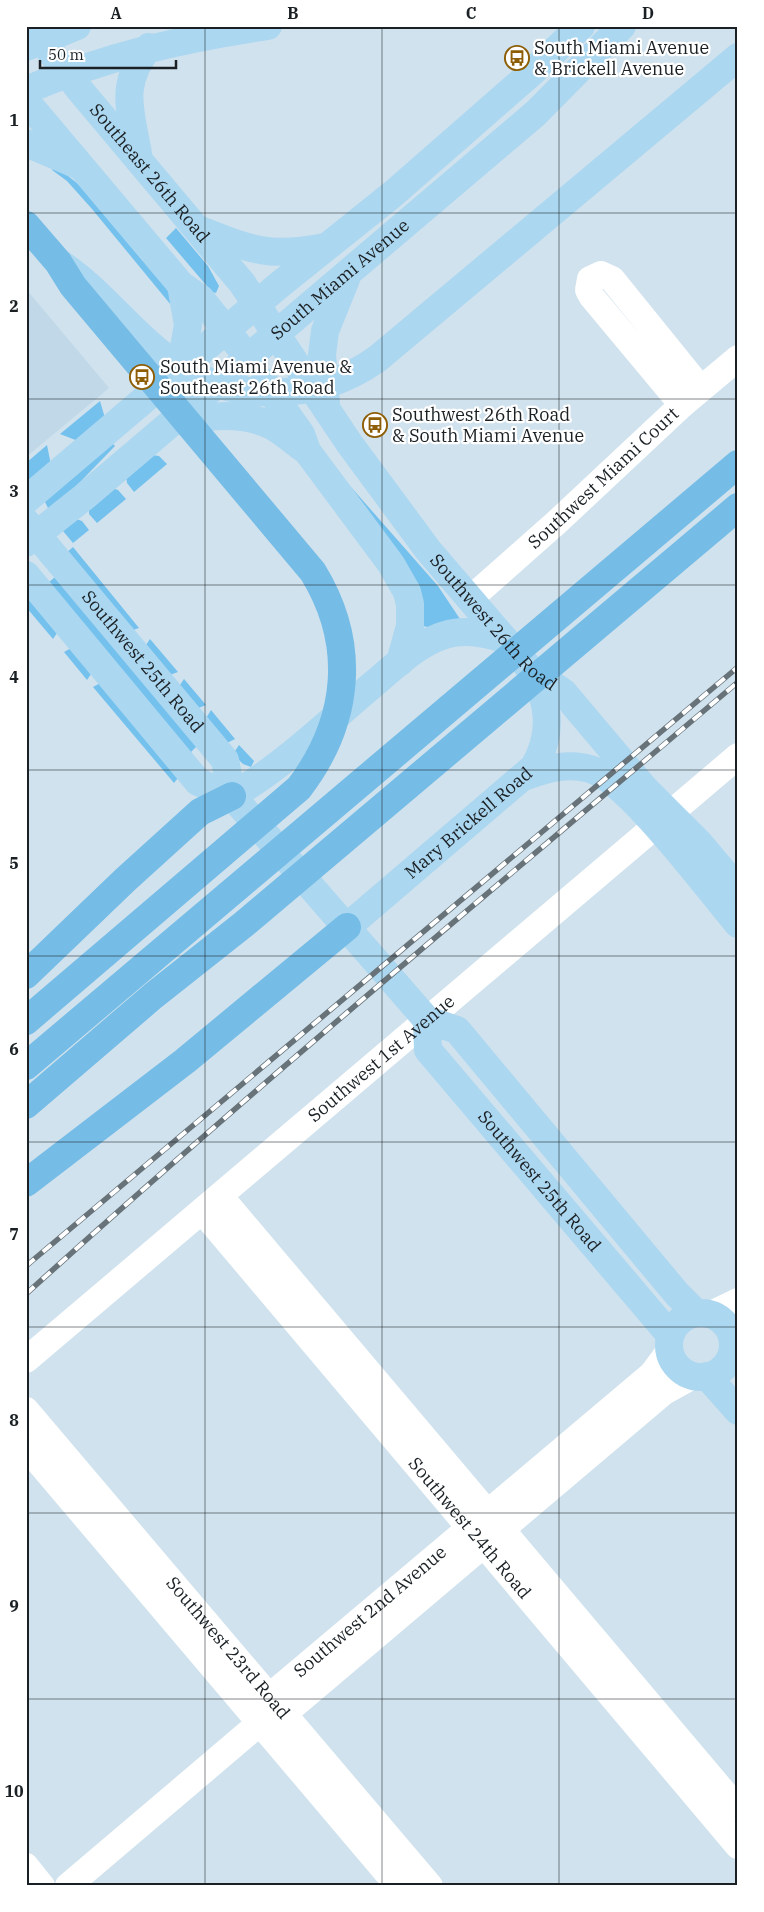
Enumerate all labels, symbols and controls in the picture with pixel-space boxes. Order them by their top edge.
text: A [110,3,122,23]
text: B [287,3,299,23]
text: C [466,3,476,23]
text: D [642,3,654,23]
place label: South Miami Avenue & Brickell Avenue [534,36,709,80]
scale bar [40,38,176,70]
text: 50 m [48,45,84,64]
bus stop icon: South Miami Avenue & Brickell Avenue [504,45,530,71]
street label: Southeast 26th Road [85,98,215,247]
text: 1 [9,110,19,130]
street label: South Miami Avenue [266,214,414,345]
text: 2 [9,296,19,316]
place label: South Miami Avenue & Southeast 26th Road [160,355,352,399]
bus stop icon: South Miami Avenue & Southeast 26th Road [129,364,155,390]
street label: Southwest Miami Court [523,402,683,553]
place label: Southwest 26th Road & South Miami Avenue [392,403,584,447]
bus stop icon: Southwest 26th Road & South Miami Avenue [362,412,388,438]
text: 3 [9,481,19,501]
street label: Southwest 26th Road [425,549,562,696]
street label: Southwest 25th Road [77,585,209,737]
text: 4 [9,667,19,687]
street label: Mary Brickell Road [400,762,537,884]
text: 5 [9,853,19,873]
street label: Southwest 1st Avenue [303,989,459,1127]
text: 6 [9,1039,19,1059]
street label: Southwest 25th Road [473,1105,606,1256]
text: 7 [9,1224,19,1244]
text: 8 [9,1410,19,1430]
street label: Southwest 24th Road [404,1452,536,1603]
street label: Southwest 2nd Avenue [289,1540,451,1682]
street label: Southwest 23rd Road [161,1572,295,1724]
text: 9 [9,1596,19,1616]
text: 10 [4,1781,24,1801]

